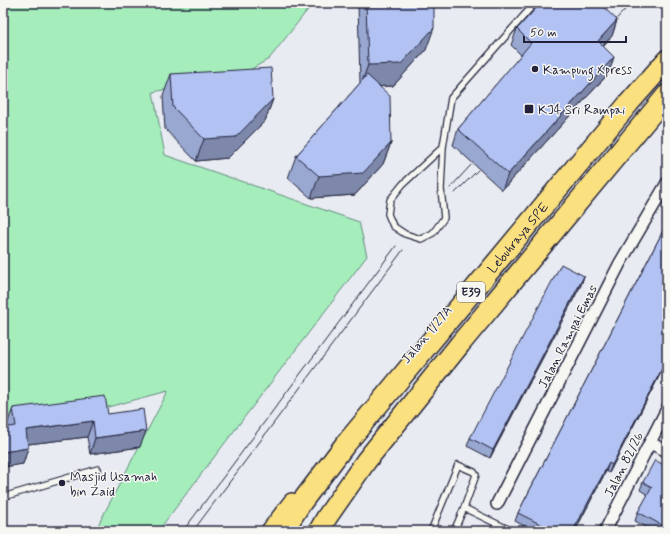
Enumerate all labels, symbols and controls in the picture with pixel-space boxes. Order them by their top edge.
scale bar [524,18,626,44]
text: 50 m [530,25,557,41]
place label: Kampung Xpress [543,62,632,81]
marker: Kampung Xpress [530,64,540,74]
place label: KJ4 Sri Rampai [538,102,625,119]
marker: KJ4 Sri Rampai [523,103,535,115]
street label: Lebuhraya SPE [484,199,553,277]
road number: E39 [457,282,485,302]
street label: Jalan Rampai Emas [535,282,602,391]
street label: Jalan 1/27A [398,303,456,367]
street label: Jalan 82/26 [601,429,648,500]
place label: Masjid Usamah bin Zaid [70,469,157,501]
marker: Masjid Usamah bin Zaid [57,478,67,488]

